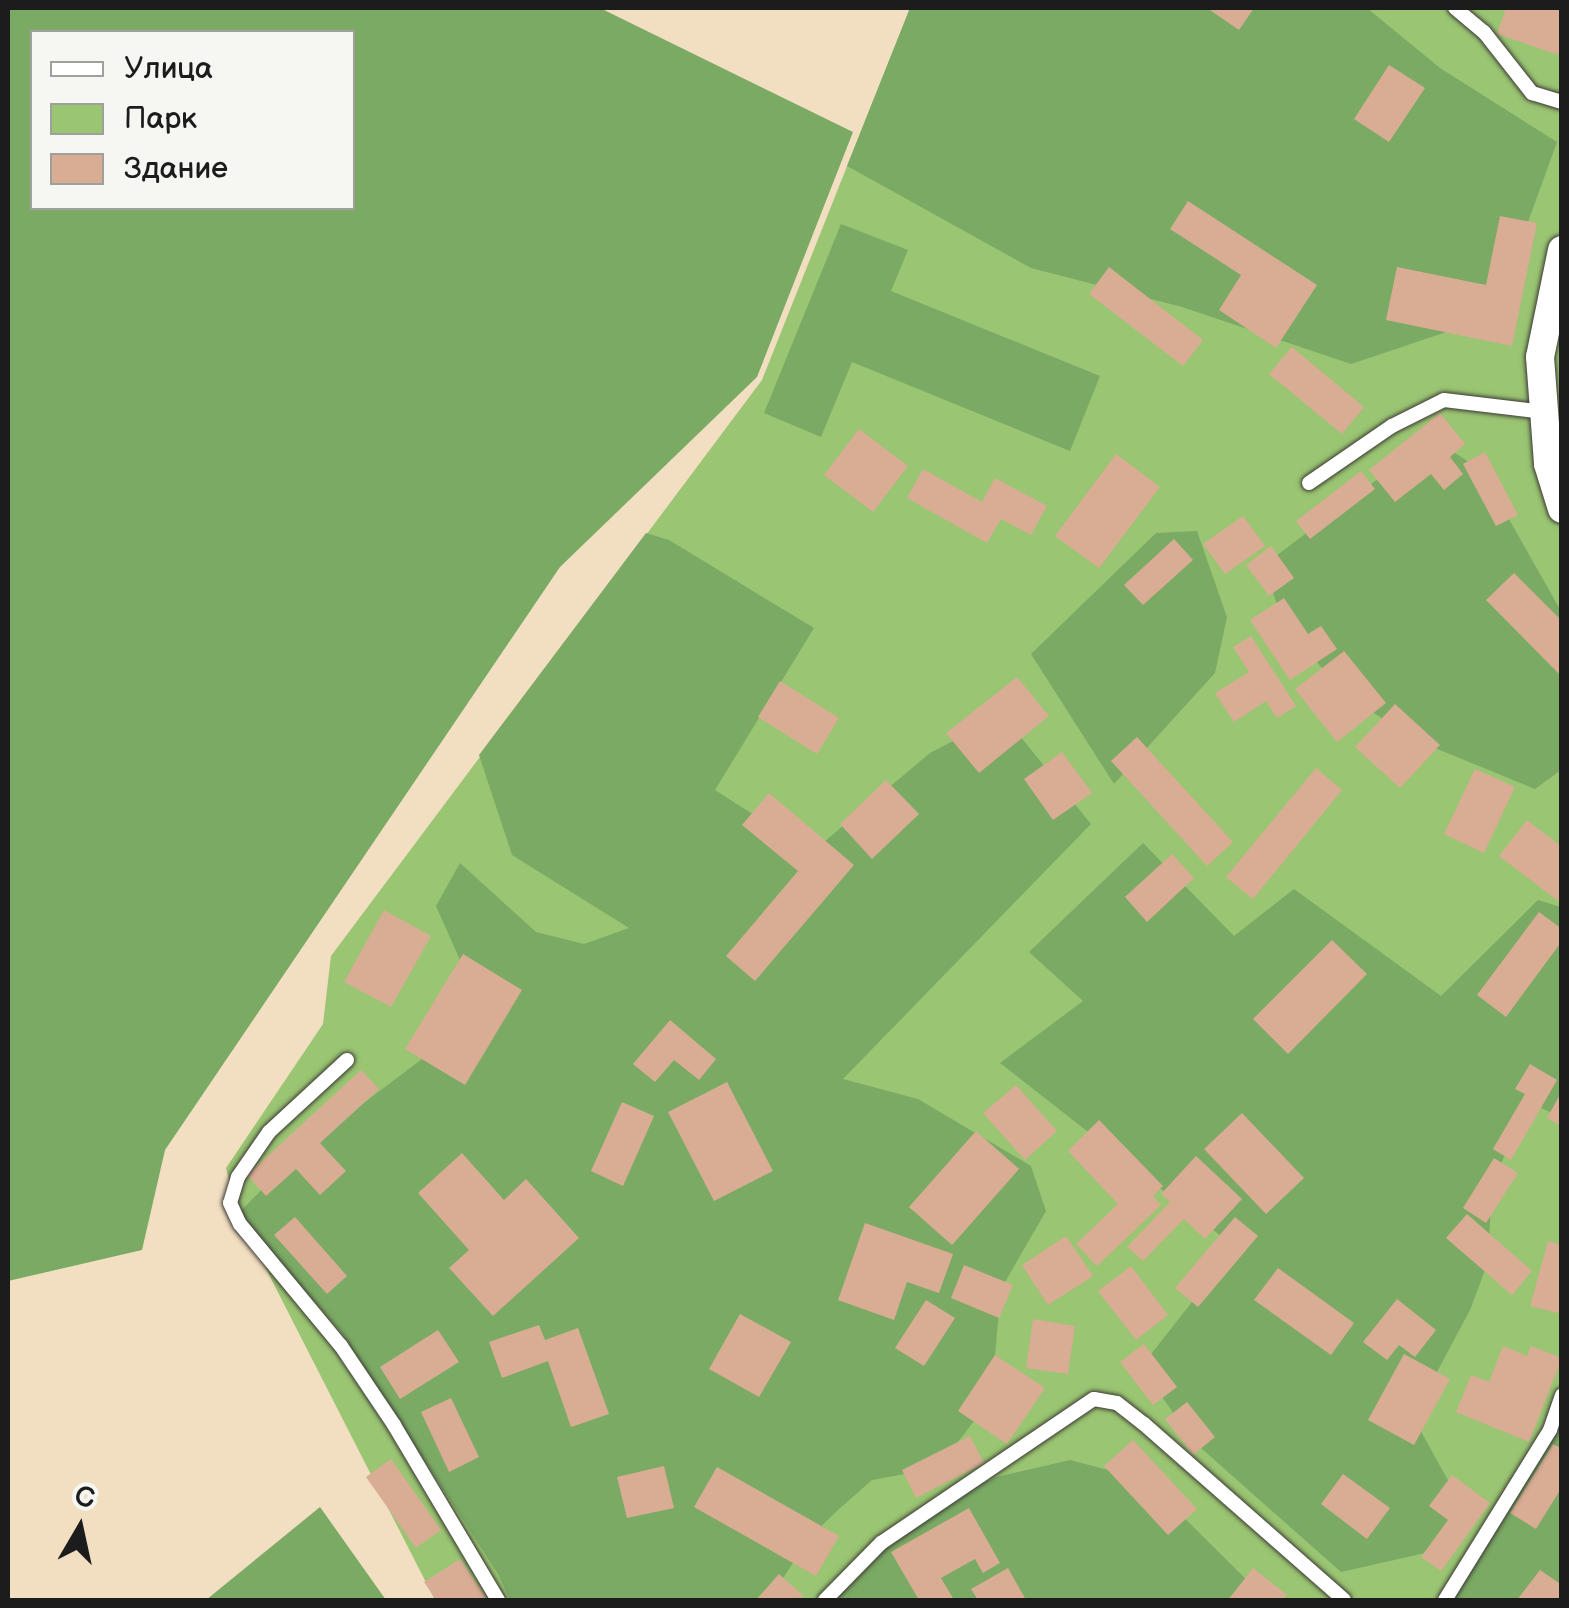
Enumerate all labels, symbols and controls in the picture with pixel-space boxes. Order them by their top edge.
legend [30,30,355,210]
text: Улица [124,51,213,87]
text: Парк [124,101,197,137]
text: Здание [124,151,228,187]
north arrow [30,1478,130,1578]
text: С [73,1480,97,1516]

